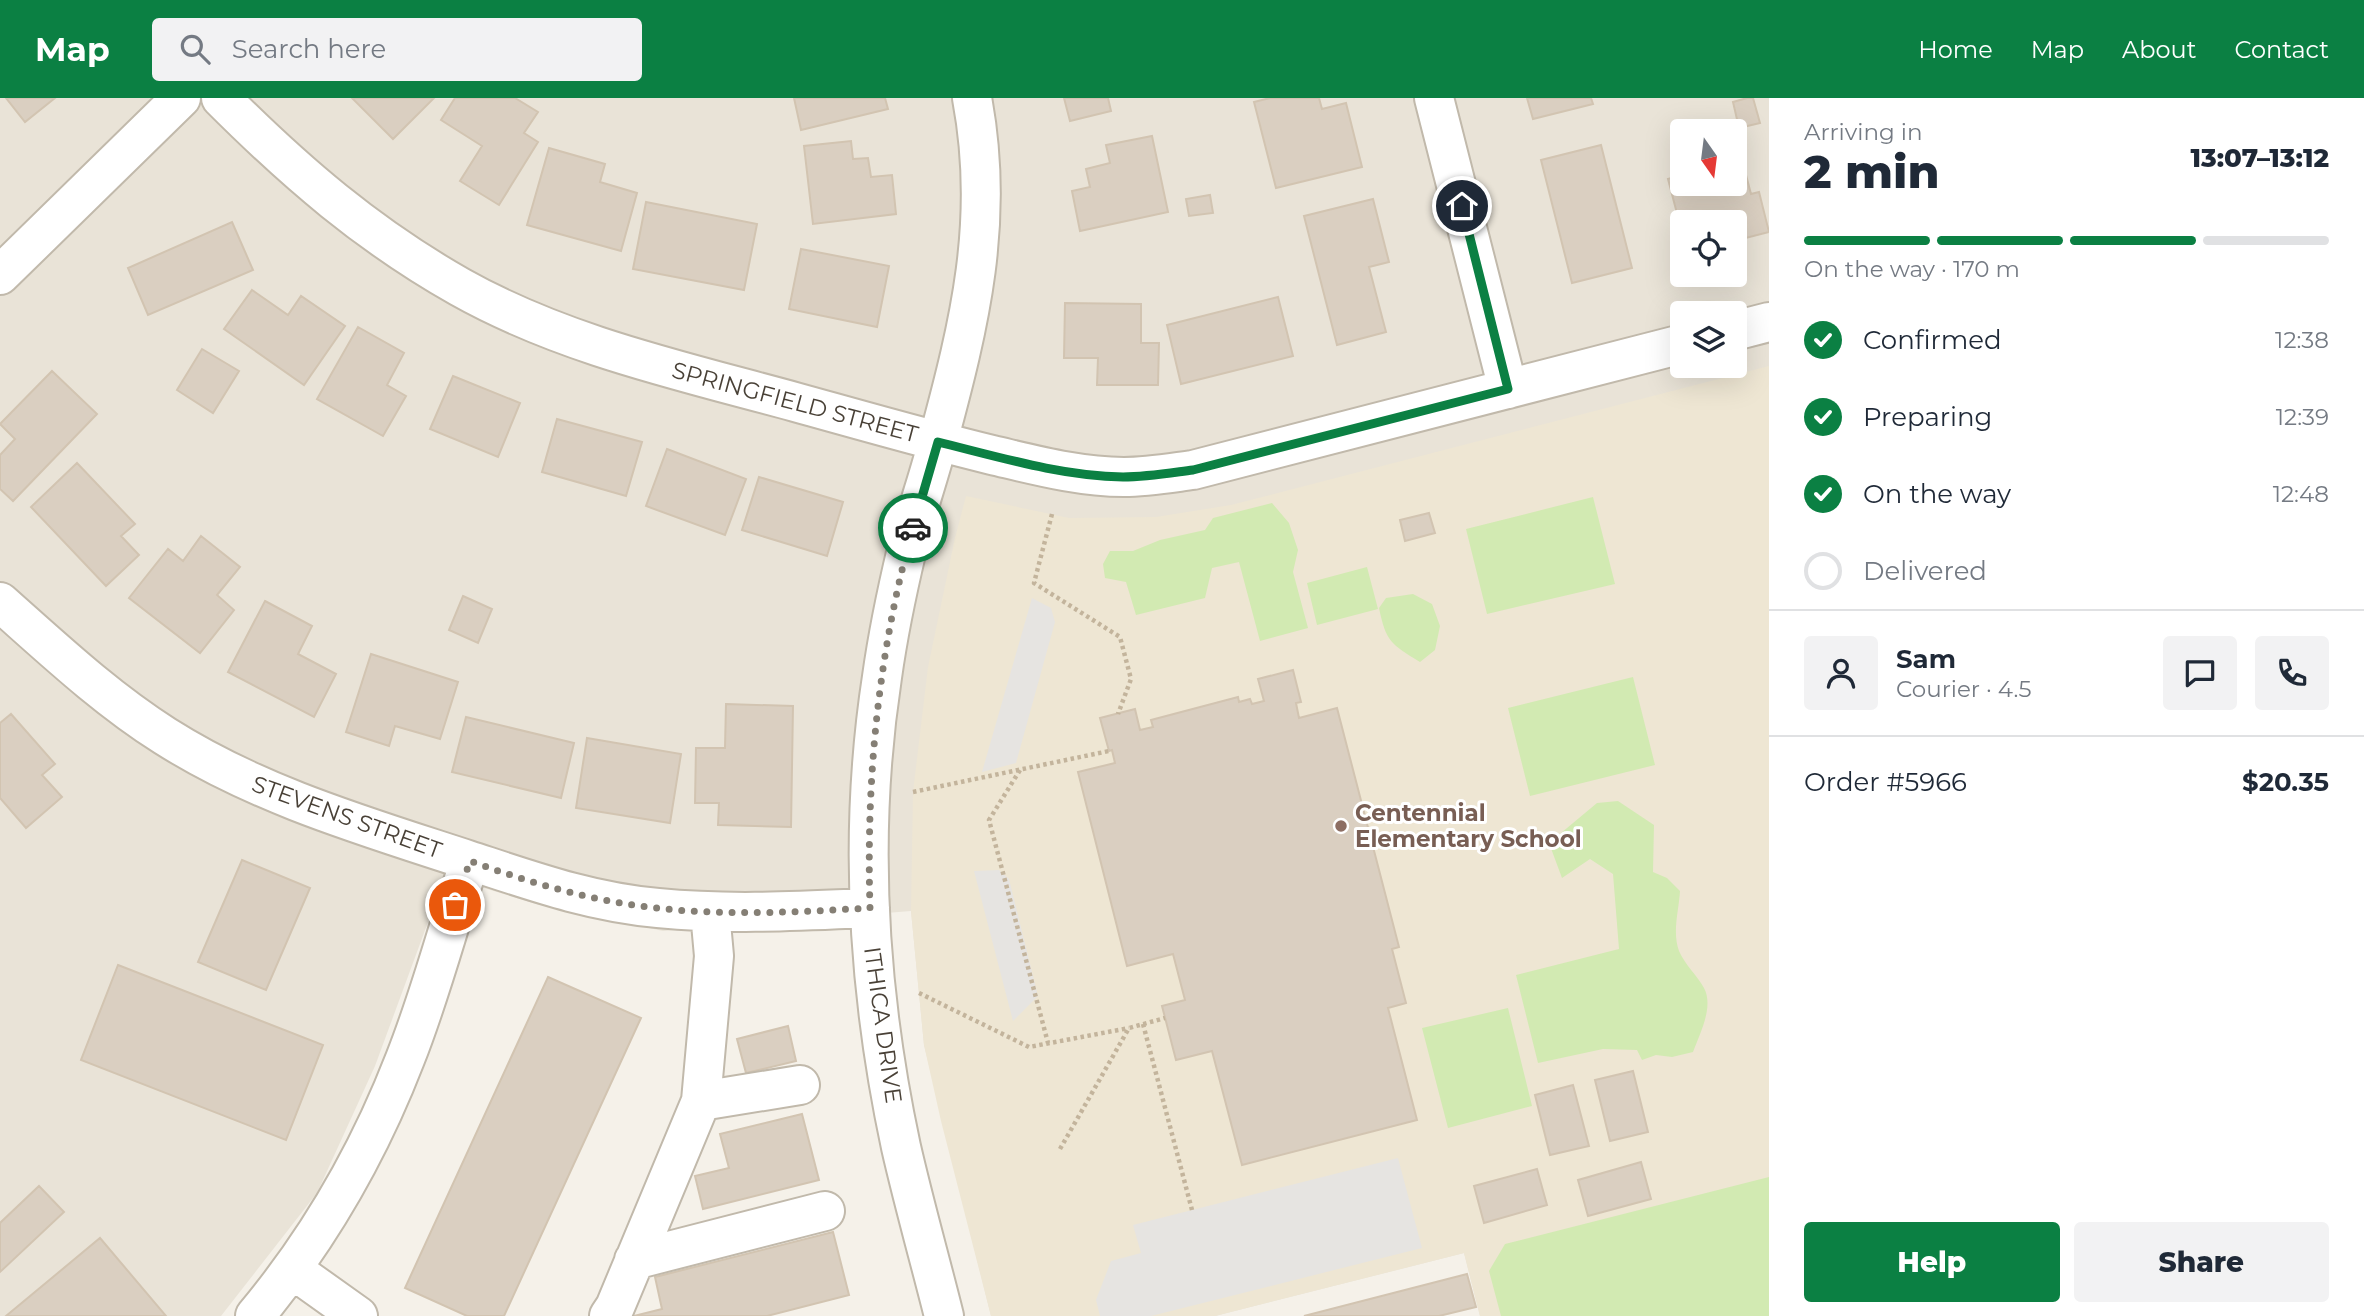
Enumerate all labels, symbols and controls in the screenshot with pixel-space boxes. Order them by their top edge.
search box [152,18,642,81]
text: Map [35,29,110,69]
icon: search [176,30,214,68]
text: Search here [232,33,386,65]
text: Home [1918,35,1993,64]
text: Map [2031,35,2084,64]
text: About [2122,35,2196,64]
text: Contact [2234,35,2329,64]
text: Arriving in [1804,118,1923,146]
north arrow [1670,119,1746,196]
map controls [1670,119,1747,378]
text: 13:07–13:12 [2190,142,2329,174]
text: 2 min [1804,143,1939,200]
pin [1432,176,1492,236]
icon: home [1443,187,1481,225]
button: locate [1670,210,1747,287]
text: On the way · 170 m [1804,255,2020,283]
button: layers [1670,301,1747,378]
icon: check [1804,321,1842,359]
text: Confirmed [1863,324,2002,356]
text: 12:38 [2275,326,2329,354]
street label: SPRINGFIELD STREET [669,356,922,449]
icon: check [1804,398,1842,436]
text: Preparing [1863,401,1992,433]
text: 12:39 [2276,403,2329,431]
icon: check [1804,475,1842,513]
text: On the way [1863,478,2011,510]
text: 12:48 [2273,480,2329,508]
courier [878,493,948,563]
icon: car [894,509,932,547]
text: Delivered [1863,555,1987,587]
button: person [1804,636,1878,710]
button: chat [2163,636,2237,710]
button: phone [2255,636,2329,710]
text: Sam [1896,643,1956,675]
text: Courier · 4.5 [1896,675,2031,703]
text: Order #5966 [1804,766,1967,798]
text: $20.35 [2242,766,2329,798]
street label: STEVENS STREET [248,770,446,865]
place label: Centennial Elementary School [1355,799,1582,853]
marker: Centennial Elementary School [1333,818,1349,834]
pin [425,875,485,935]
icon: bag [436,886,474,924]
street label: ITHICA DRIVE [858,945,908,1105]
button: Help [1804,1222,2060,1302]
button: Share [2074,1222,2329,1302]

